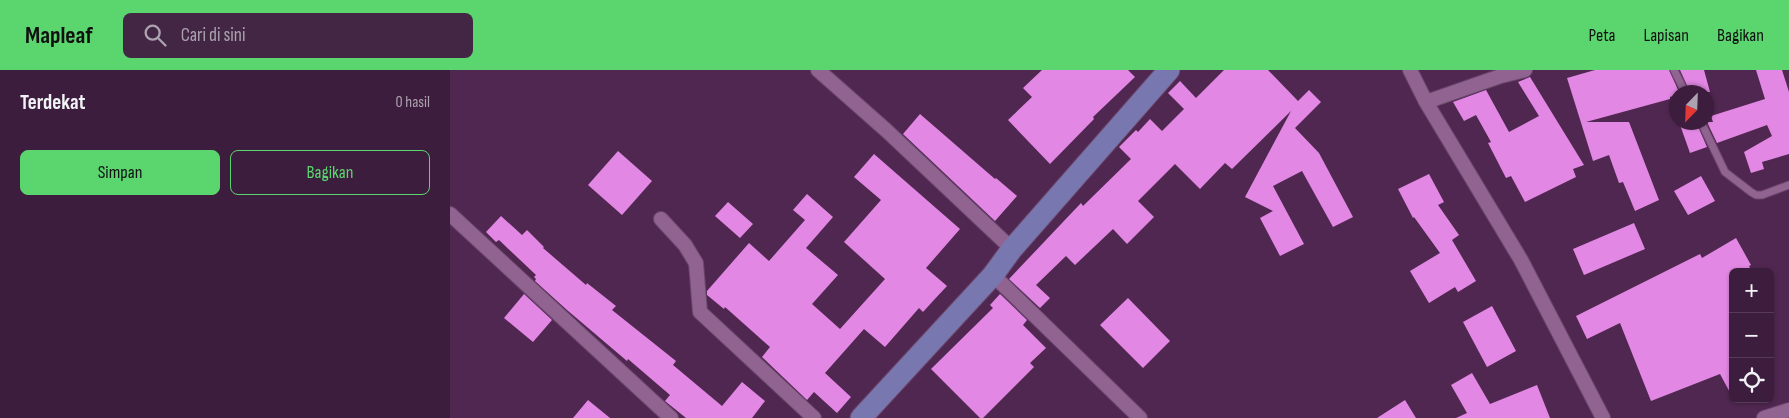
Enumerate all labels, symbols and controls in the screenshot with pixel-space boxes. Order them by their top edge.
search box [123,13,473,58]
text: Mapleaf [25,21,93,50]
icon: search [141,21,169,49]
text: Cari di sini [181,24,246,47]
text: Peta [1588,25,1616,46]
text: Lapisan [1644,25,1689,46]
text: Bagikan [1717,25,1764,46]
north arrow [1669,85,1714,130]
text: Terdekat [20,90,86,115]
text: 0 hasil [396,93,430,112]
button: Simpan [20,150,220,195]
button: Bagikan [230,150,430,195]
map controls [1729,268,1774,403]
button: + [1729,268,1774,313]
button: − [1729,313,1774,358]
button: locate [1729,358,1774,403]

